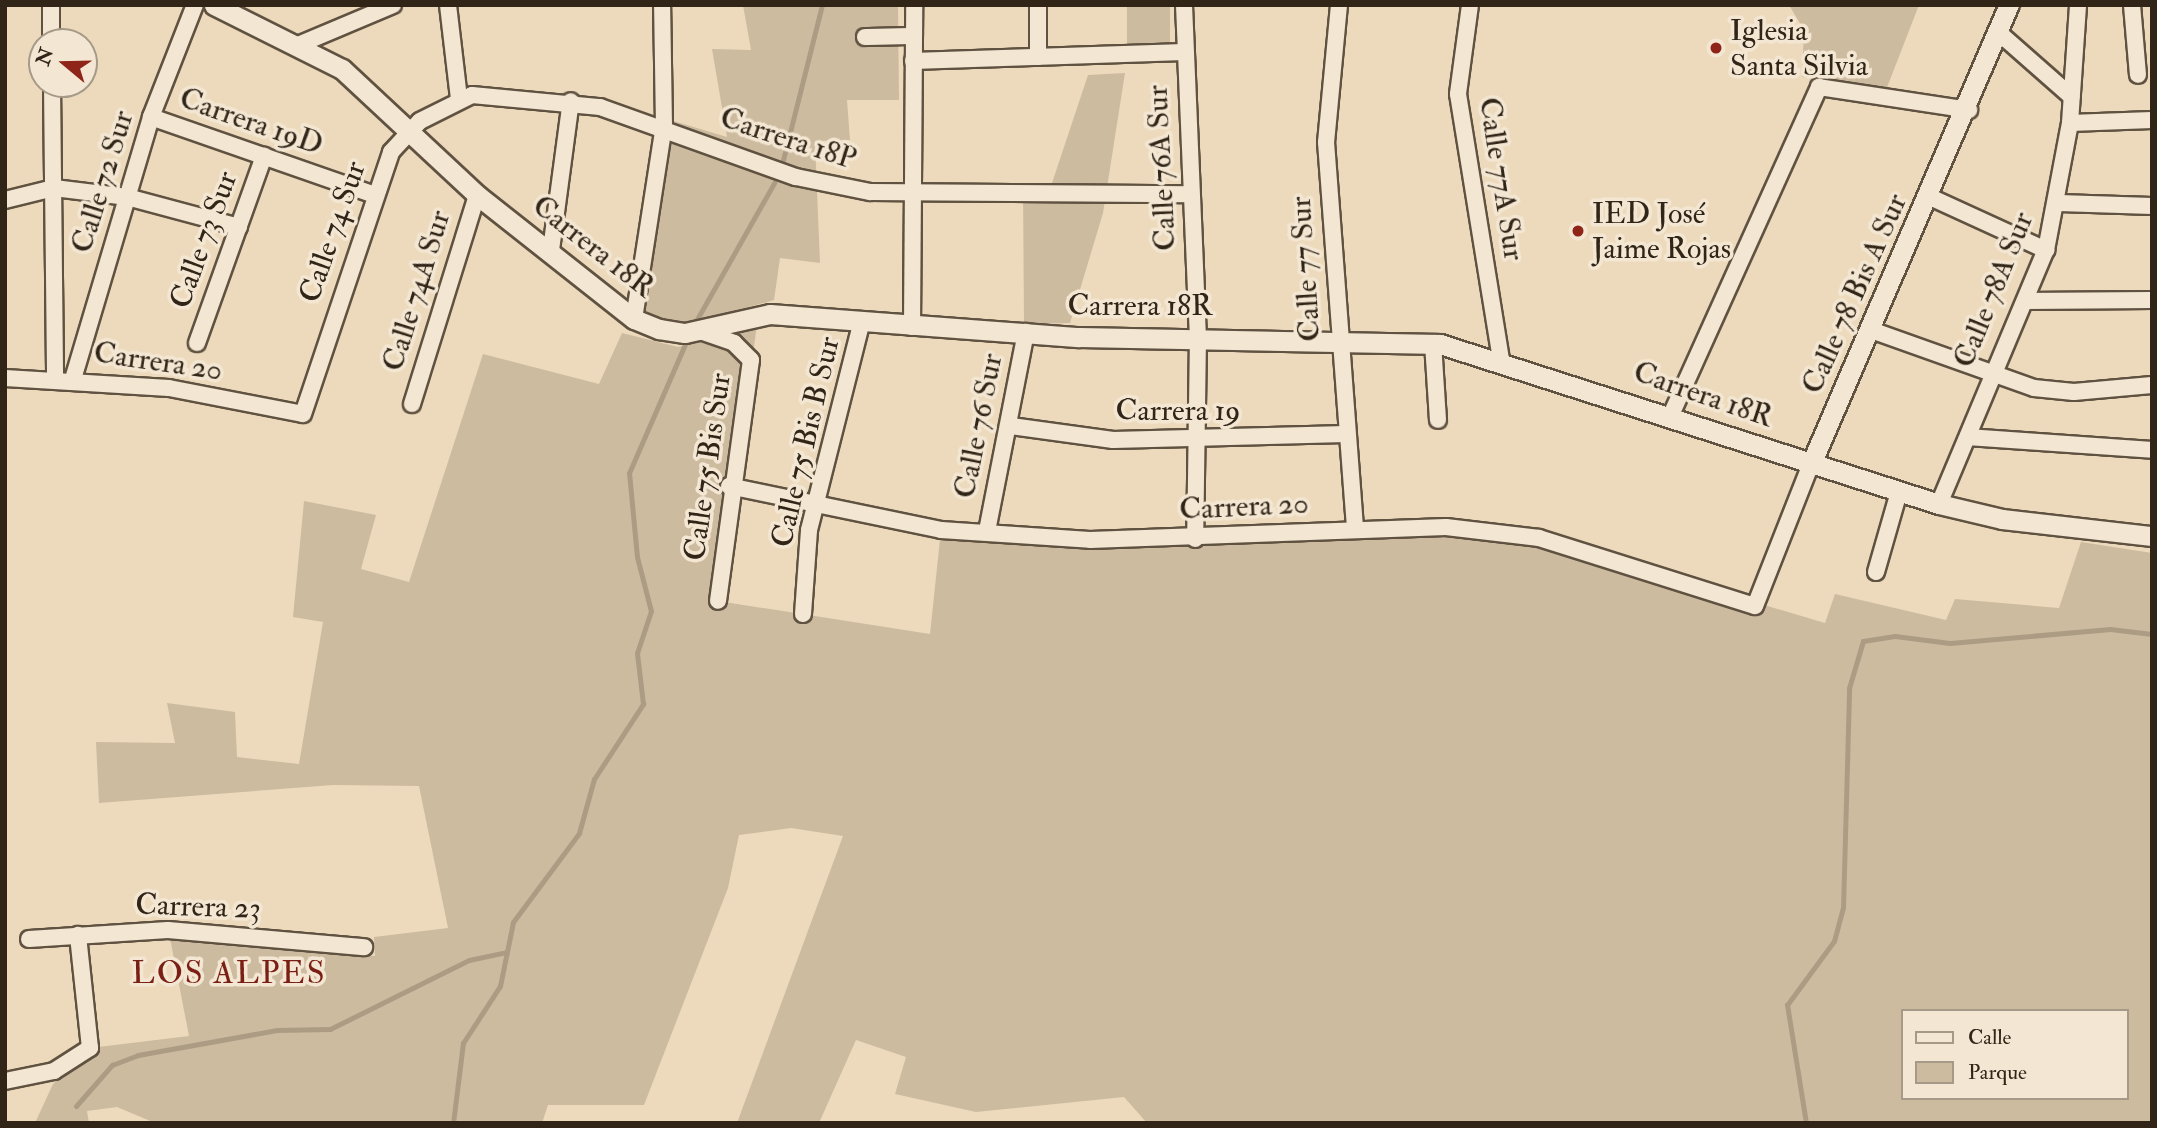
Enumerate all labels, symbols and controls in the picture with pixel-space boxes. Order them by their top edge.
place label: Iglesia Santa Silvia [1730,13,1868,83]
north arrow [28,28,98,98]
marker: Iglesia Santa Silvia [1708,40,1724,56]
text: N [31,45,59,69]
street label: Carrera 19D [175,81,327,163]
street label: Calle 76A Sur [1140,84,1184,252]
street label: Calle 77A Sur [1470,95,1532,263]
street label: Carrera 18P [715,100,861,178]
street label: Calle 72 Sur [64,107,142,257]
street label: Calle 74 Sur [292,157,374,307]
street label: Calle 73 Sur [163,167,245,313]
street label: Carrera 18R [525,188,661,306]
street label: Calle 78 Bis A Sur [1795,188,1915,400]
street label: Calle 77 Sur [1283,195,1329,343]
place label: IED José Jaime Rojas [1592,196,1731,266]
street label: Calle 74A Sur [376,206,458,376]
street label: Calle 78A Sur [1946,207,2042,373]
marker: IED José Jaime Rojas [1570,223,1586,239]
street label: Carrera 18R [1067,288,1213,324]
street label: Calle 75 Bis B Sur [764,333,848,551]
street label: Carrera 20 [91,335,225,389]
street label: Calle 76 Sur [947,351,1011,501]
street label: Carrera 18R [1629,354,1777,436]
street label: Calle 75 Bis Sur [677,371,739,563]
street label: Carrera 19 [1116,393,1240,429]
street label: Carrera 20 [1178,486,1310,528]
street label: Carrera 23 [135,887,261,927]
district label: LOS ALPES [133,954,325,992]
legend [1902,1009,2129,1100]
text: Calle [1968,1024,2011,1051]
text: Parque [1968,1059,2027,1086]

